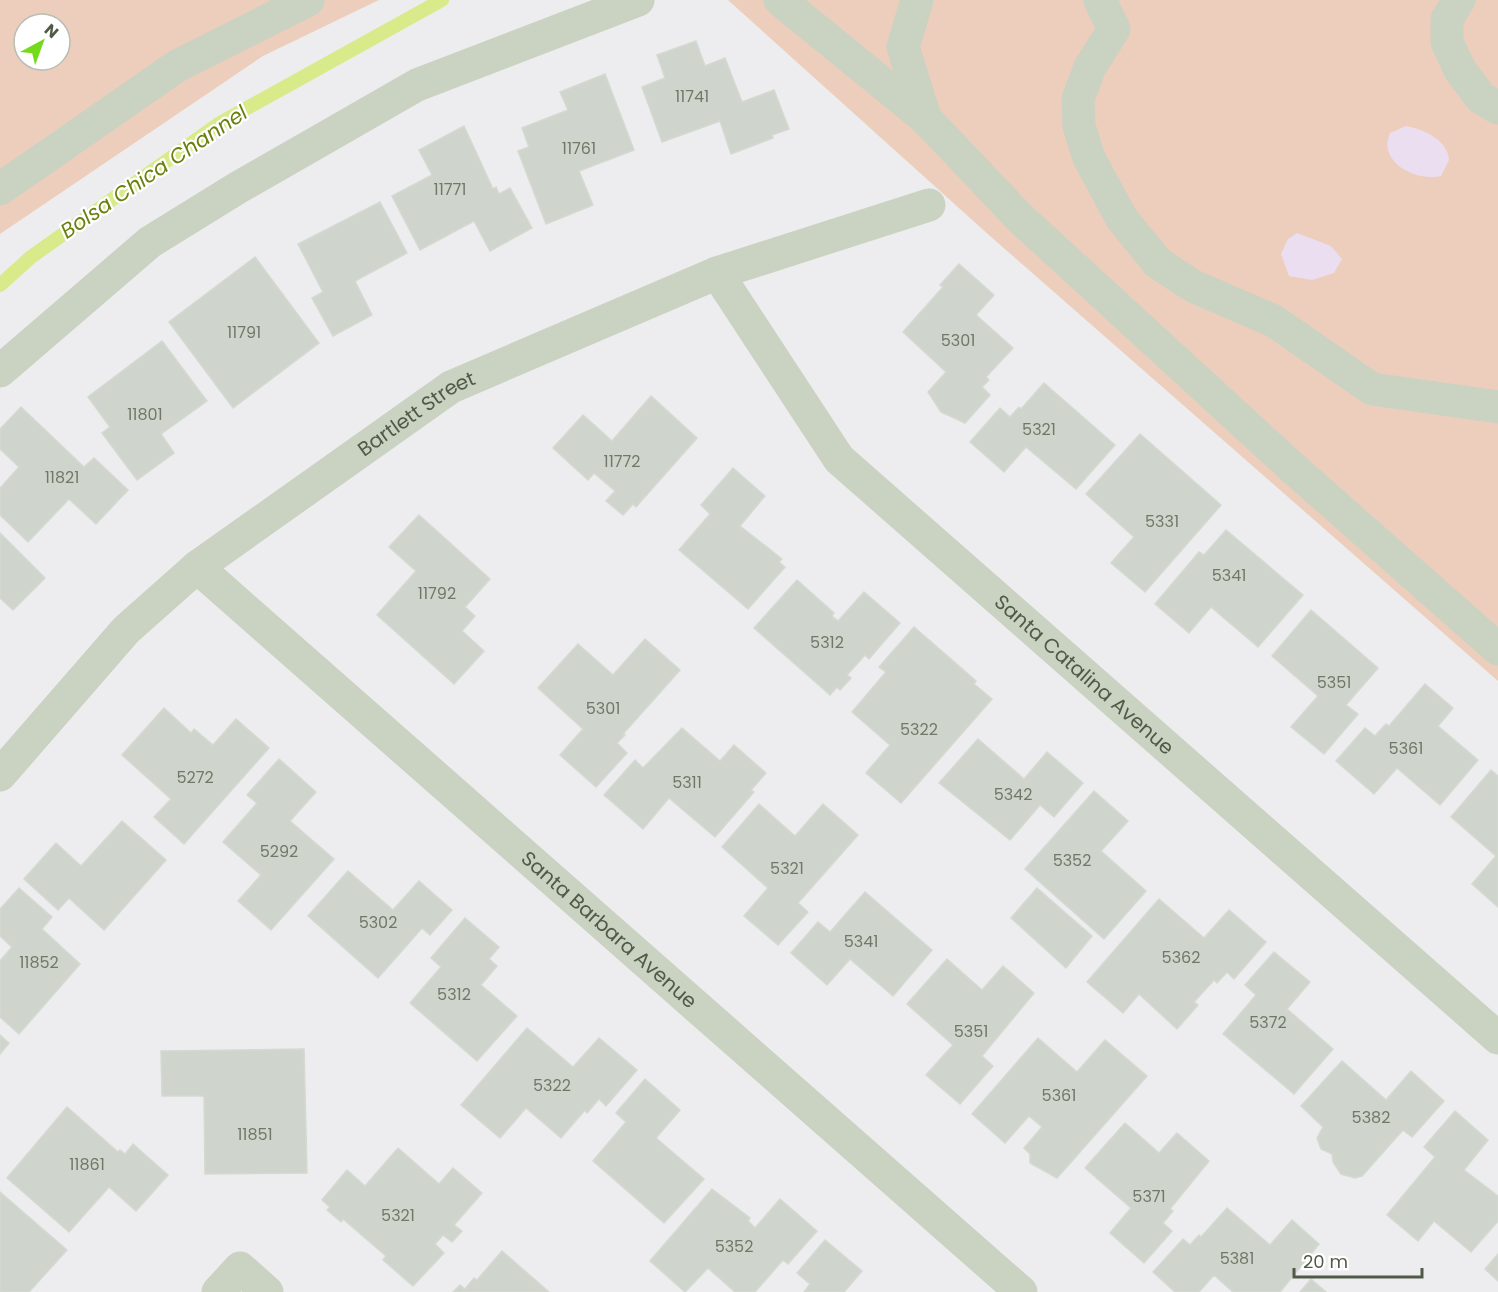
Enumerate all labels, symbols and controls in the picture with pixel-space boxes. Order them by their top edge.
north arrow [12,12,72,72]
text: N [39,18,64,44]
house number: 11741 [675,85,709,108]
water label: Bolsa Chica Channel [54,98,254,245]
house number: 11761 [562,137,596,160]
house number: 11771 [434,178,466,201]
house number: 11791 [227,321,261,344]
house number: 5301 [941,329,975,352]
street label: Bartlett Street [352,364,479,463]
house number: 11801 [127,403,163,426]
house number: 5321 [1022,418,1056,441]
house number: 11772 [604,450,640,473]
house number: 11821 [45,466,79,489]
house number: 5331 [1145,510,1179,533]
house number: 5341 [1212,564,1246,587]
house number: 11792 [418,582,456,605]
street label: Santa Catalina Avenue [988,588,1180,761]
house number: 5312 [810,631,844,654]
house number: 5351 [1317,671,1351,694]
house number: 5301 [586,697,620,720]
house number: 5322 [900,718,938,741]
house number: 5361 [1389,737,1423,760]
house number: 5272 [176,766,214,789]
house number: 5311 [672,771,702,794]
house number: 5342 [994,783,1032,806]
house number: 5292 [260,840,298,863]
street label: Santa Barbara Avenue [515,844,703,1015]
house number: 5352 [1053,849,1091,872]
house number: 5321 [770,857,804,880]
house number: 5302 [359,911,397,934]
house number: 5341 [844,930,878,953]
house number: 5362 [1162,946,1200,969]
house number: 11852 [19,951,59,974]
house number: 5312 [437,983,471,1006]
house number: 5372 [1249,1011,1287,1034]
house number: 5351 [954,1020,988,1043]
house number: 5322 [533,1074,571,1097]
house number: 5361 [1042,1084,1076,1107]
house number: 5382 [1352,1106,1390,1129]
house number: 11851 [237,1123,273,1146]
house number: 11861 [69,1153,105,1176]
house number: 5371 [1132,1185,1166,1208]
house number: 5321 [381,1204,415,1227]
house number: 5352 [715,1235,753,1258]
scale bar [1294,1241,1422,1279]
house number: 5381 [1220,1247,1254,1270]
text: 20 m [1303,1249,1348,1274]

